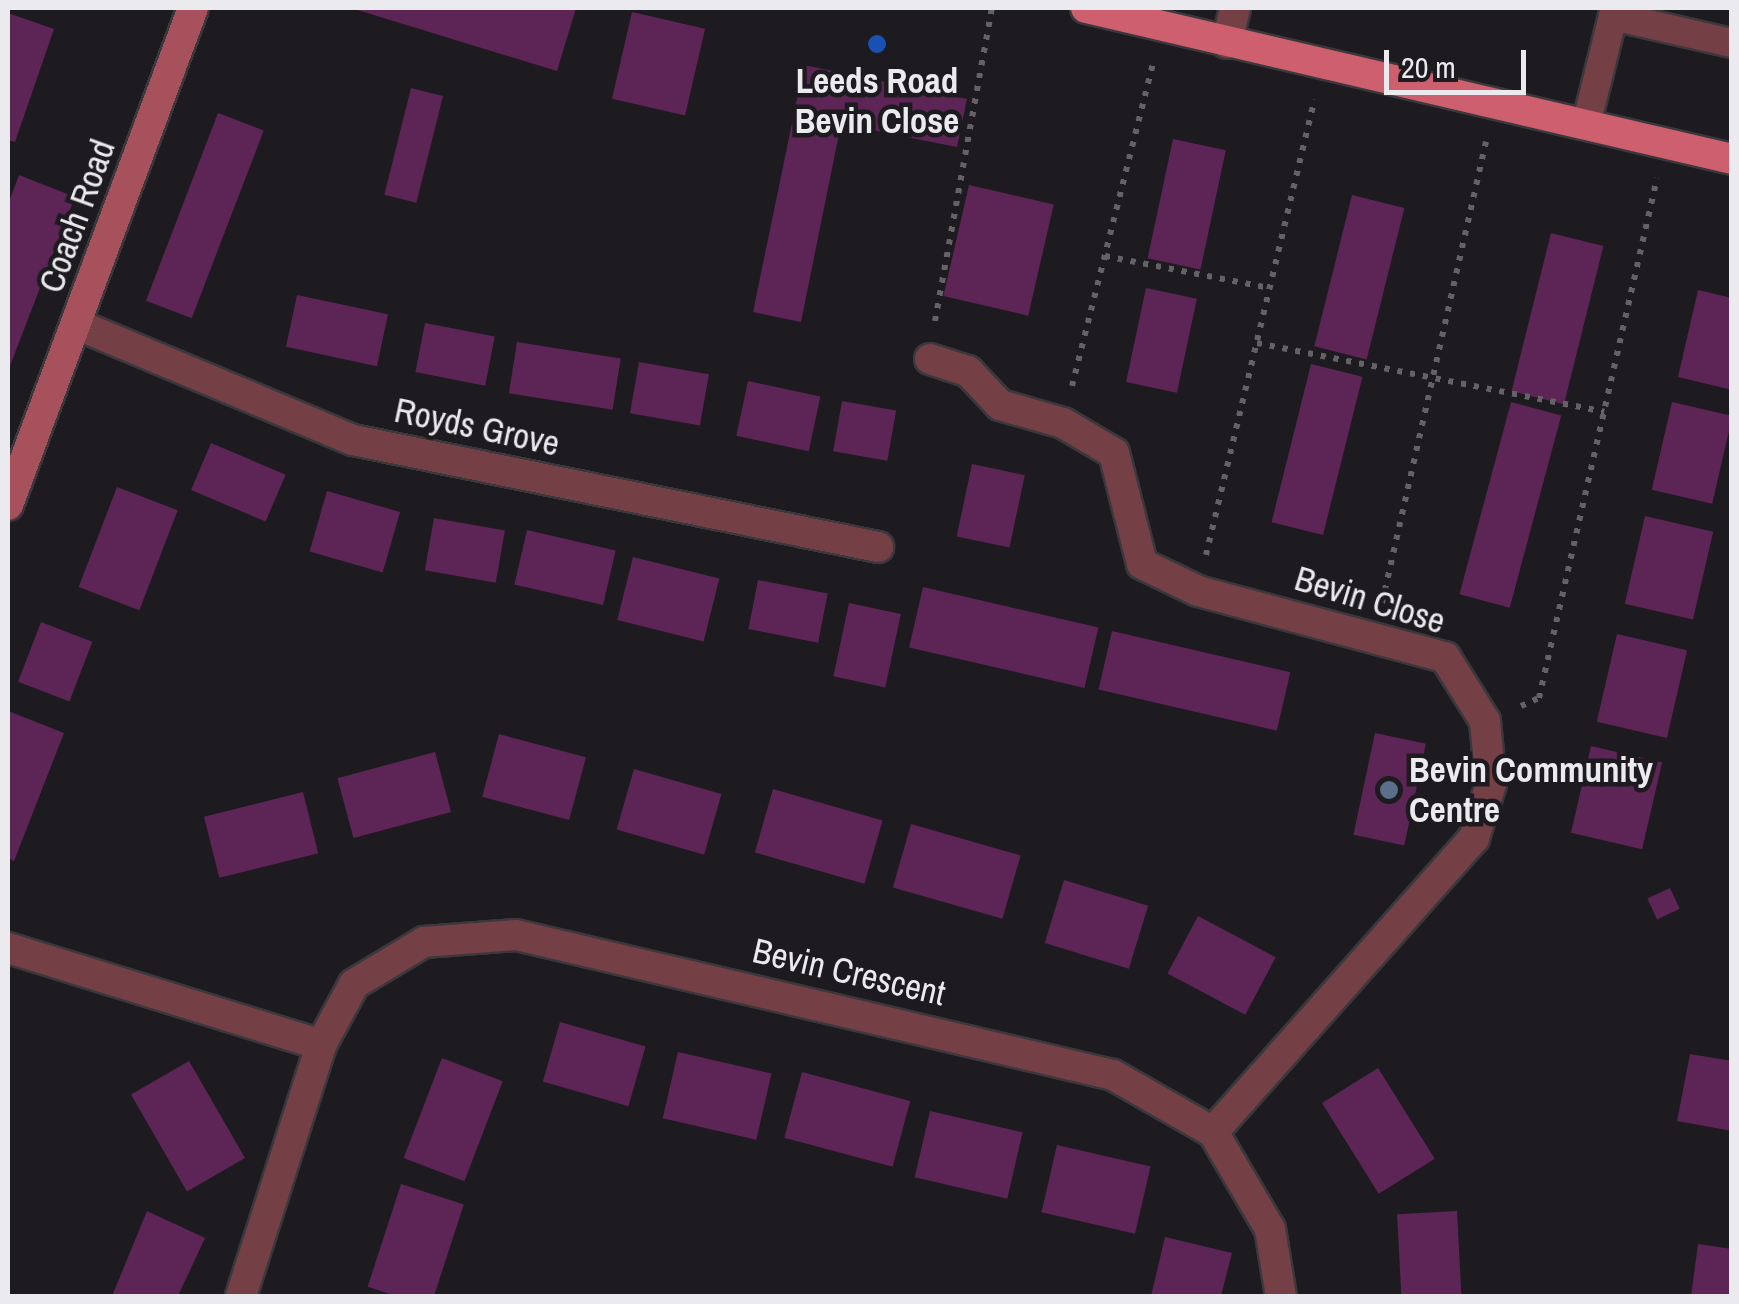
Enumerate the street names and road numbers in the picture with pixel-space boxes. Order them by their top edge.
street label: Coach Road [30,134,124,298]
street label: Royds Grove [391,389,563,465]
street label: Bevin Close [1290,557,1450,643]
street label: Bevin Crescent [749,929,949,1015]

